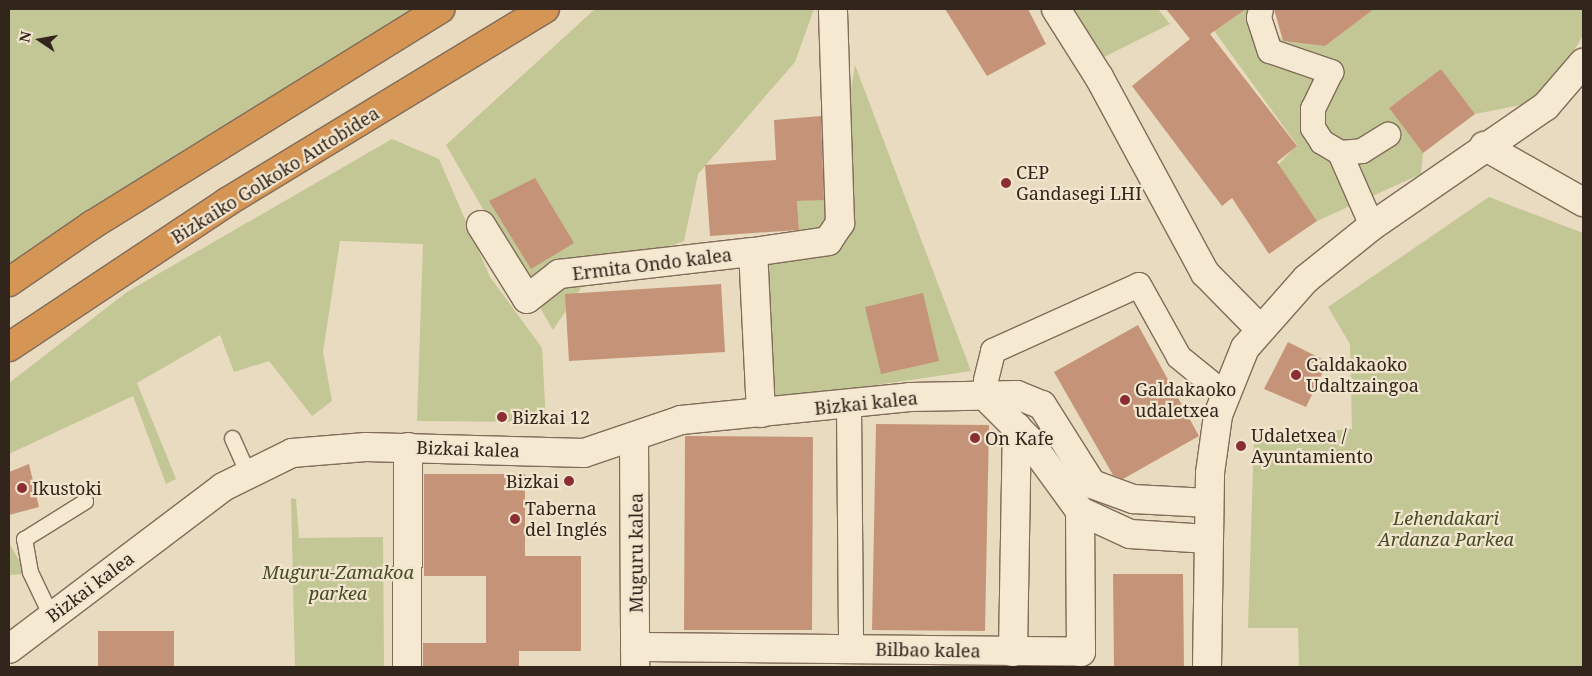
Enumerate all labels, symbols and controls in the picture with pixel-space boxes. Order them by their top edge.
north arrow [15,15,65,65]
text: N [14,29,35,44]
street label: Bizkaiko Golkoko Autobidea [167,102,383,248]
place label: CEP Gandasegi LHI [1016,162,1142,204]
marker: CEP Gandasegi LHI [1000,177,1012,189]
street label: Ermita Ondo kalea [571,243,733,285]
place label: Galdakaoko Udaltzaingoa [1306,354,1419,396]
marker: Galdakaoko Udaltzaingoa [1290,369,1302,381]
place label: Galdakaoko udaletxea [1135,379,1236,422]
street label: Bizkai kalea [813,387,919,419]
marker: Galdakaoko udaletxea [1119,394,1131,406]
place label: Bizkai 12 [512,406,590,428]
marker: Bizkai 12 [496,411,508,423]
place label: Udaletxea / Ayuntamiento [1251,425,1373,468]
place label: On Kafe [985,427,1054,449]
marker: On Kafe [969,432,981,444]
street label: Bizkai kalea [416,436,520,462]
marker: Udaletxea / Ayuntamiento [1235,440,1247,452]
place label: Bizkai [506,470,559,492]
marker: Bizkai [563,475,575,487]
place label: Ikustoki [32,477,102,499]
marker: Ikustoki [16,482,28,494]
street label: Muguru kalea [625,493,647,613]
place label: Taberna del Inglés [525,498,607,540]
park label: Lehendakari Ardanza Parkea [1378,508,1514,550]
marker: Taberna del Inglés [509,513,521,525]
street label: Bizkai kalea [42,547,138,627]
park label: Muguru-Zamakoa parkea [262,562,414,604]
street label: Bilbao kalea [875,638,981,662]

